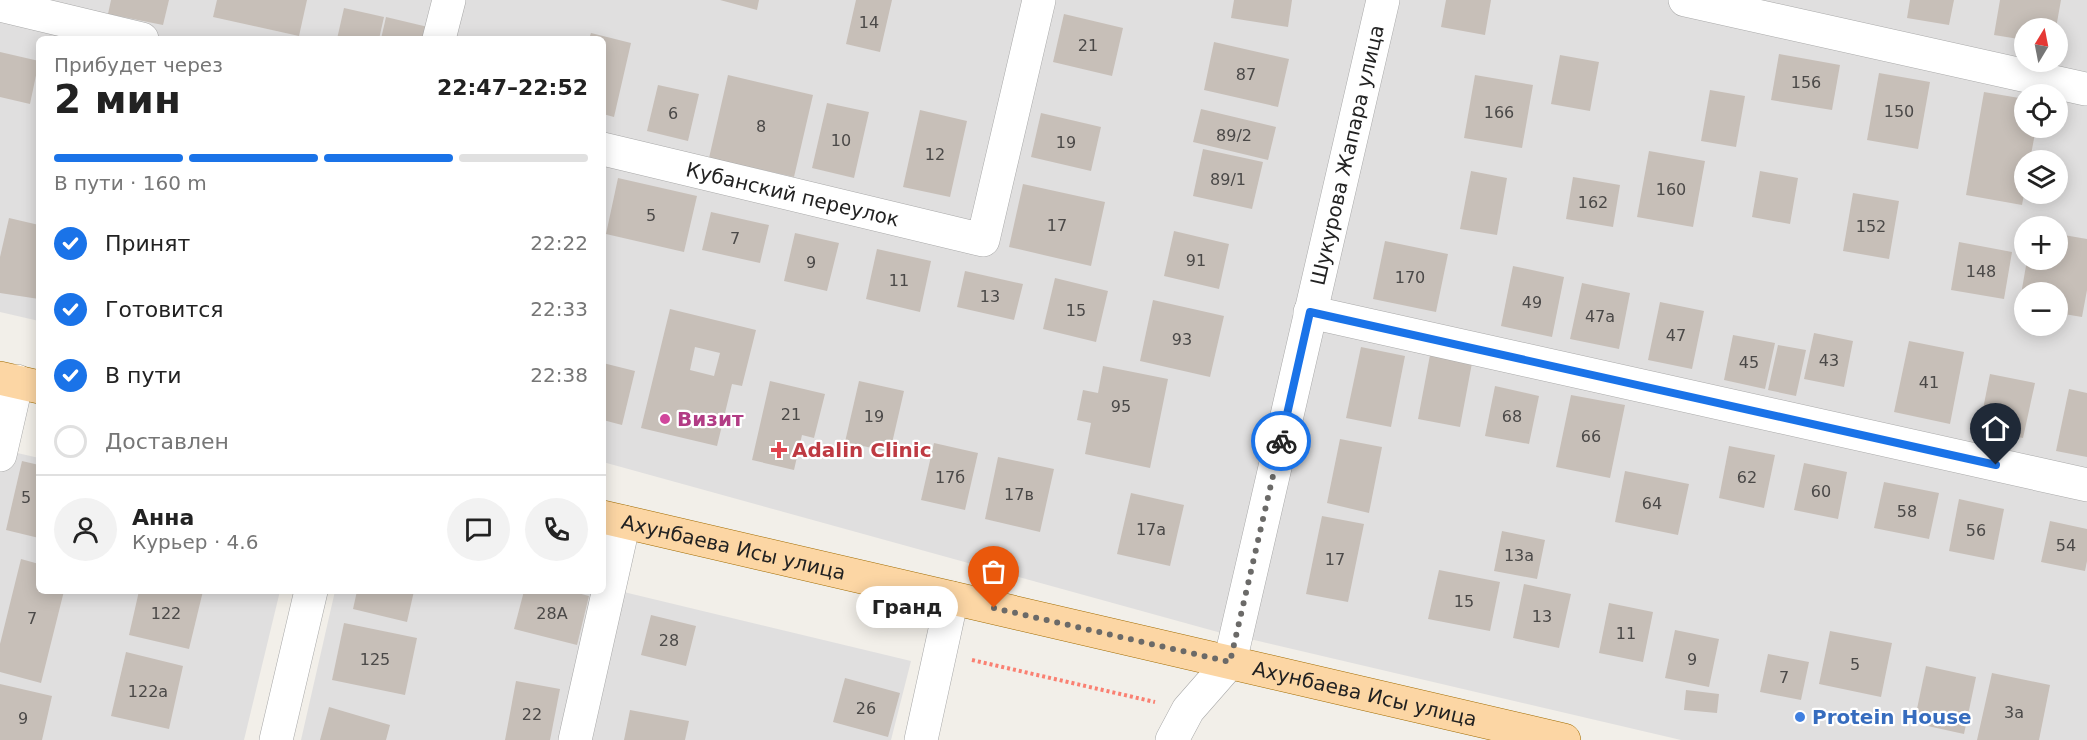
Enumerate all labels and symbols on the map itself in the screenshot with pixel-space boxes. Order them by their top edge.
house number: 14 [859,13,879,32]
north arrow [2014,18,2068,72]
street label: Шукурова Жапара улица [1305,23,1389,288]
house number: 21 [1078,36,1098,55]
house number: 87 [1236,65,1256,84]
house number: 156 [1791,73,1821,92]
house number: 150 [1884,102,1914,121]
house number: 166 [1484,103,1514,122]
house number: 6 [668,104,678,123]
house number: 8 [756,117,766,136]
house number: 89/2 [1216,126,1252,145]
house number: 10 [831,131,851,150]
house number: 19 [1056,133,1076,152]
house number: 12 [925,145,945,164]
street label: Кубанский переулок [684,157,902,232]
house number: 89/1 [1210,170,1246,189]
house number: 160 [1656,180,1686,199]
house number: 162 [1578,193,1608,212]
house number: 5 [646,206,656,225]
house number: 17 [1047,216,1067,235]
house number: 152 [1856,217,1886,236]
house number: 7 [730,229,740,248]
house number: 91 [1186,251,1206,270]
house number: 9 [806,253,816,272]
house number: 148 [1966,262,1996,281]
house number: 170 [1395,268,1425,287]
house number: 11 [889,271,909,290]
house number: 13 [980,287,1000,306]
house number: 49 [1522,293,1542,312]
house number: 15 [1066,301,1086,320]
house number: 47а [1585,307,1615,326]
house number: 47 [1666,326,1686,345]
house number: 93 [1172,330,1192,349]
house number: 43 [1819,351,1839,370]
house number: 45 [1739,353,1759,372]
house number: 41 [1919,373,1939,392]
house number: 95 [1111,397,1131,416]
pin [1970,403,2021,465]
house number: 21 [781,405,801,424]
place label: Визит [677,407,744,431]
house number: 19 [864,407,884,426]
house number: 68 [1502,407,1522,426]
courier [1251,411,1311,471]
marker: Визит [658,412,672,426]
house number: 66 [1581,427,1601,446]
place label: Adalin Clinic [792,438,932,462]
marker: Adalin Clinic [770,441,788,459]
house number: 17б [935,468,965,487]
house number: 62 [1737,468,1757,487]
house number: 60 [1811,482,1831,501]
house number: 17в [1004,485,1034,504]
house number: 5 [21,488,31,507]
house number: 64 [1642,494,1662,513]
house number: 58 [1897,502,1917,521]
street label: Ахунбаева Исы улица [619,510,848,585]
house number: 17а [1136,520,1166,539]
house number: 56 [1966,521,1986,540]
house number: 54 [2056,536,2076,555]
pin [968,546,1019,608]
house number: 13а [1504,546,1534,565]
house number: 17 [1325,550,1345,569]
callout: Гранд [856,587,958,629]
house number: 15 [1454,592,1474,611]
house number: 122 [151,604,181,623]
house number: 28А [536,604,568,623]
house number: 13 [1532,607,1552,626]
house number: 7 [27,609,37,628]
house number: 11 [1616,624,1636,643]
house number: 28 [659,631,679,650]
house number: 125 [360,650,390,669]
house number: 9 [1687,650,1697,669]
house number: 5 [1850,655,1860,674]
street label: Ахунбаева Исы улица [1250,656,1479,731]
house number: 7 [1779,668,1789,687]
house number: 122а [128,682,168,701]
house number: 26 [856,699,876,718]
house number: 3а [2004,703,2024,722]
house number: 22 [522,705,542,724]
place label: Protein House [1812,705,1972,729]
house number: 9 [18,709,28,728]
marker: Protein House [1793,710,1807,724]

